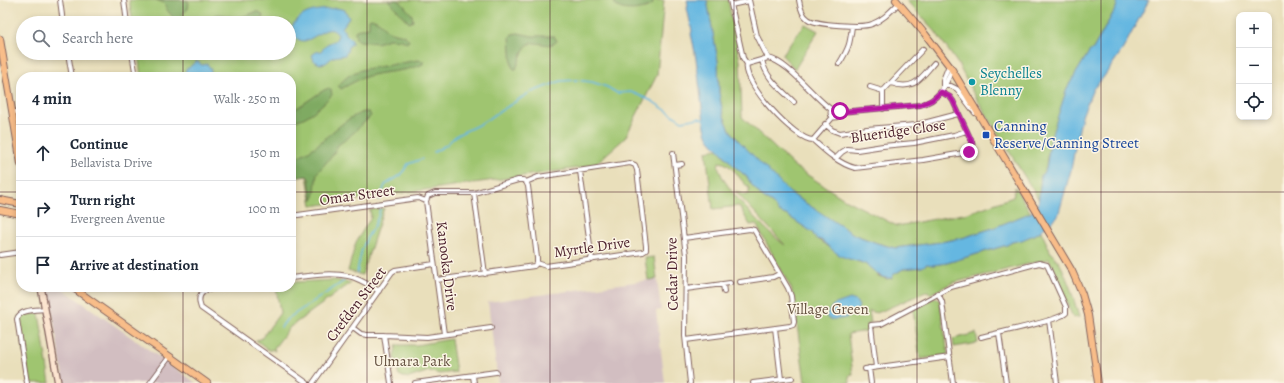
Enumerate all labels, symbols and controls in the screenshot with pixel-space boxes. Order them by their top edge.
map controls [1236,12,1272,120]
button: + [1236,12,1272,48]
search box [16,16,296,60]
icon: search [30,27,52,49]
text: Search here [62,28,133,48]
button: − [1236,48,1272,84]
place label: Seychelles Blenny [980,63,1042,100]
marker: Seychelles Blenny [967,77,977,87]
button: locate [1236,84,1272,120]
text: 4 min [32,87,72,110]
text: Walk · 250 m [213,90,280,107]
route start [831,102,849,120]
street label: Blueridge Close [849,114,947,148]
place label: Canning Reserve/Canning Street [994,116,1139,153]
marker: Canning Reserve/Canning Street [981,130,991,140]
text: Continue [70,134,128,154]
icon: ahead [32,142,54,164]
route end [960,143,978,161]
text: 150 m [250,144,280,161]
text: Bellavista Drive [70,154,152,171]
street label: Omar Street [318,180,396,210]
text: Turn right [70,190,135,210]
icon: right [32,198,54,220]
text: 100 m [248,200,280,217]
text: Evergreen Avenue [70,210,165,227]
street label: Kanooka Drive [432,220,462,312]
street label: Myrtle Drive [553,232,632,262]
street label: Cedar Drive [661,237,683,311]
icon: arrive [32,254,54,276]
text: Arrive at destination [70,255,199,275]
street label: Crefden Street [321,262,391,346]
park label: Village Green [786,299,869,319]
park label: Ulmara Park [373,351,451,371]

